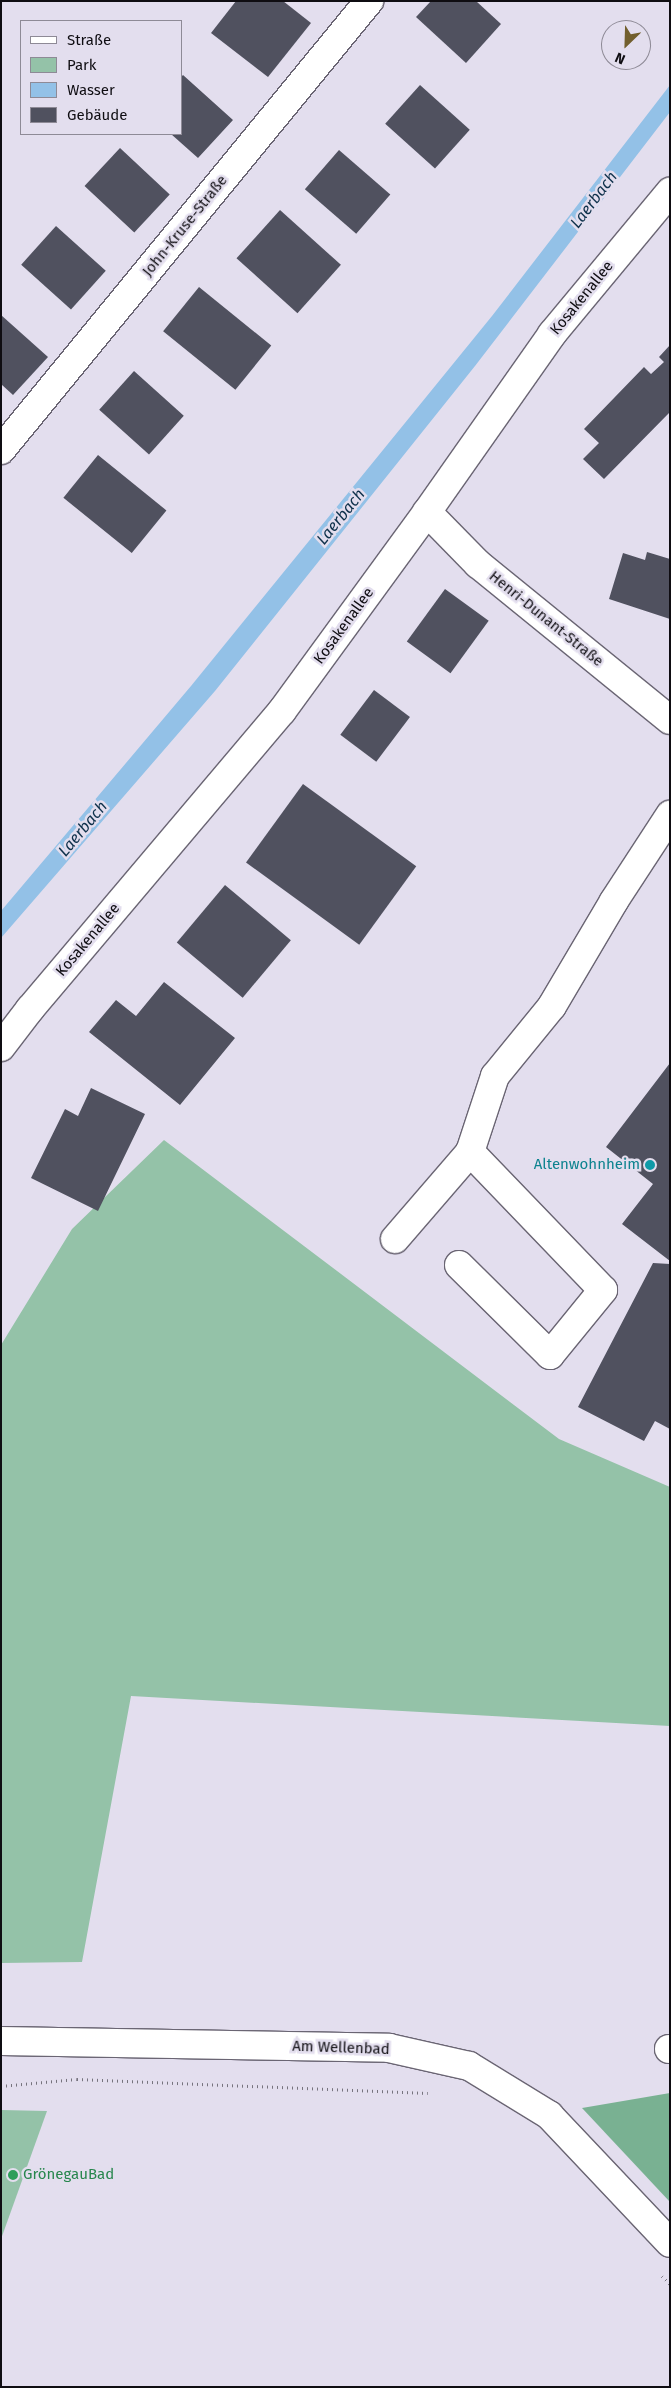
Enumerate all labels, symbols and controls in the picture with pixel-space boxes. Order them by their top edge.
legend [20,20,182,135]
north arrow [601,20,651,70]
text: Straße [67,31,111,49]
text: N [612,49,628,68]
text: Park [67,56,97,74]
text: Wasser [67,81,115,99]
text: Gebäude [67,106,127,124]
water label: Laerbach [566,168,622,232]
street label: John-Kruse-Straße [139,172,231,280]
street label: Kosakenallee [547,257,617,339]
water label: Laerbach [313,485,369,549]
street label: Henri-Dunant-Straße [485,567,607,671]
street label: Kosakenallee [310,584,378,668]
water label: Laerbach [54,797,112,861]
street label: Kosakenallee [52,900,124,980]
place label: Altenwohnheim [534,1156,640,1174]
marker: Altenwohnheim [644,1159,656,1171]
street label: Am Wellenbad [292,2037,390,2059]
place label: GrönegauBad [23,2166,114,2184]
marker: GrönegauBad [7,2169,19,2181]

